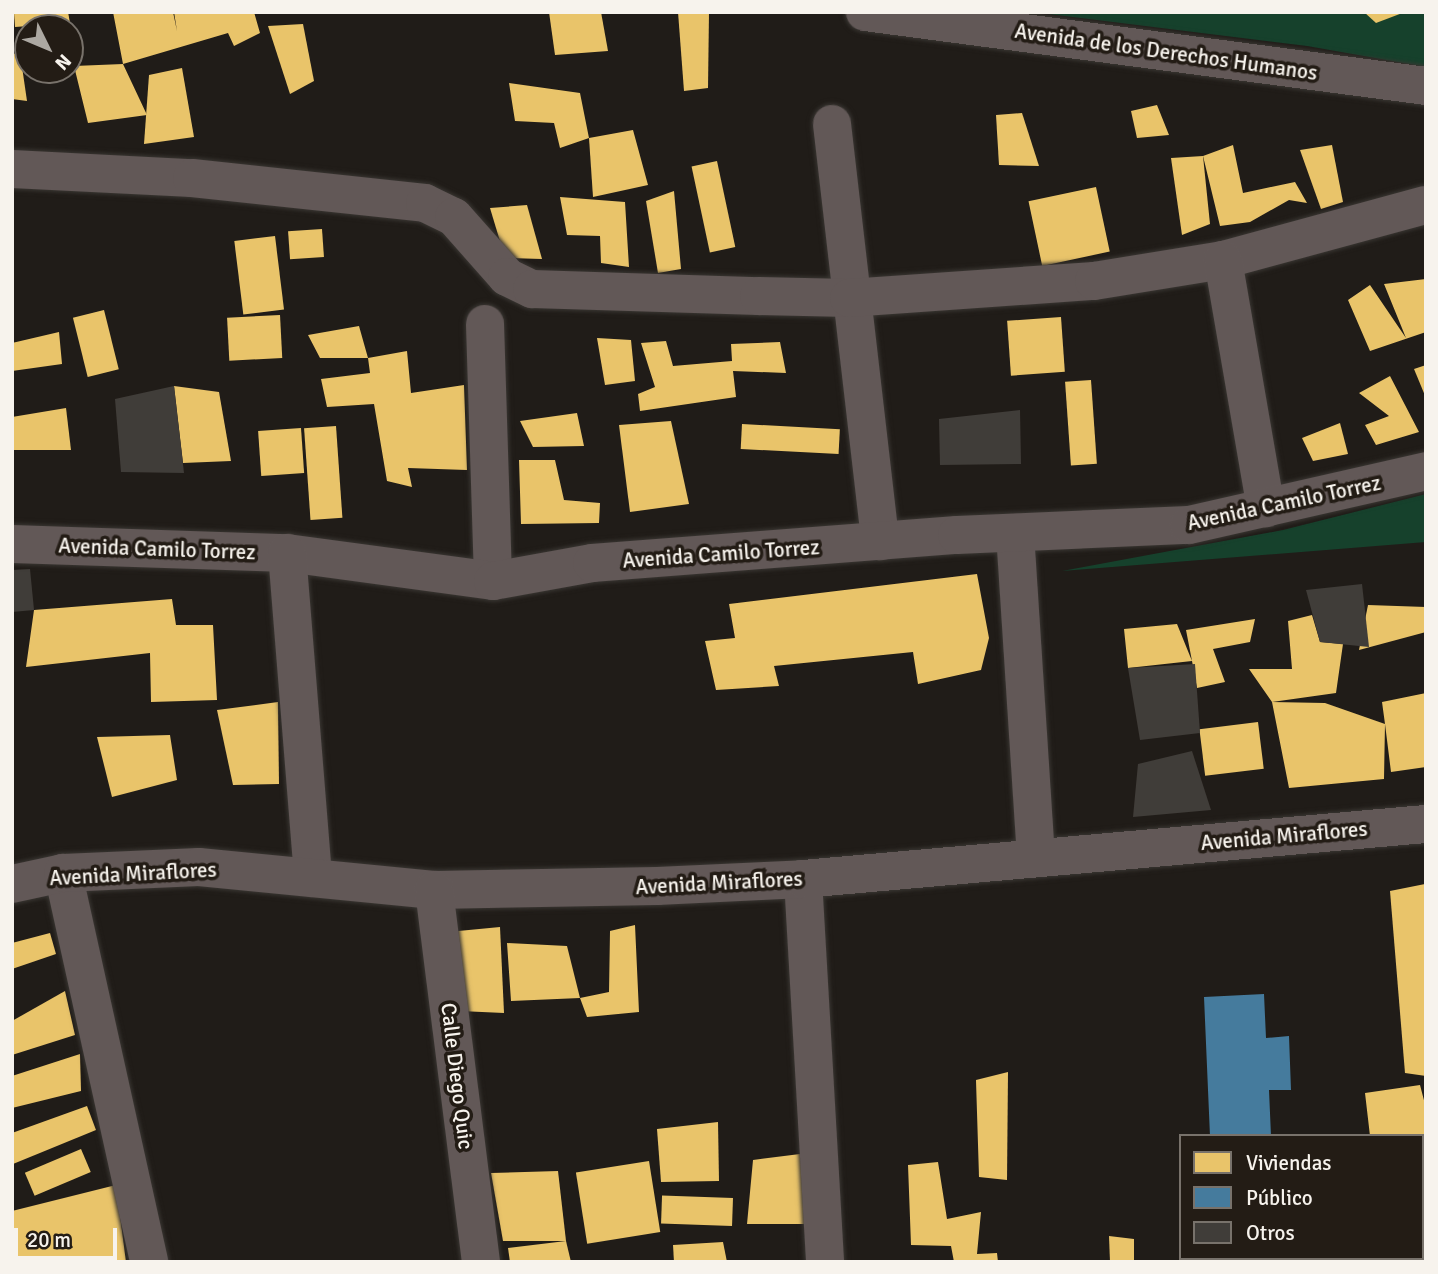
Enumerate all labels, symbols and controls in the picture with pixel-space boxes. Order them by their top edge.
north arrow [14,14,84,84]
street label: Avenida de los Derechos Humanos [1013,18,1319,86]
text: N [50,49,76,75]
street label: Avenida Camilo Torrez [1185,470,1383,536]
street label: Avenida Camilo Torrez [58,533,256,565]
street label: Avenida Camilo Torrez [622,535,820,573]
street label: Avenida Miraflores [1200,816,1368,856]
street label: Avenida Miraflores [49,857,217,891]
street label: Avenida Miraflores [635,866,803,900]
street label: Calle Diego Quic [436,1001,478,1151]
legend [1179,1134,1424,1260]
text: Viviendas [1246,1150,1331,1176]
text: Público [1246,1185,1313,1211]
scale bar [18,1214,121,1258]
text: Otros [1246,1220,1295,1246]
text: 20 m [27,1227,71,1253]

